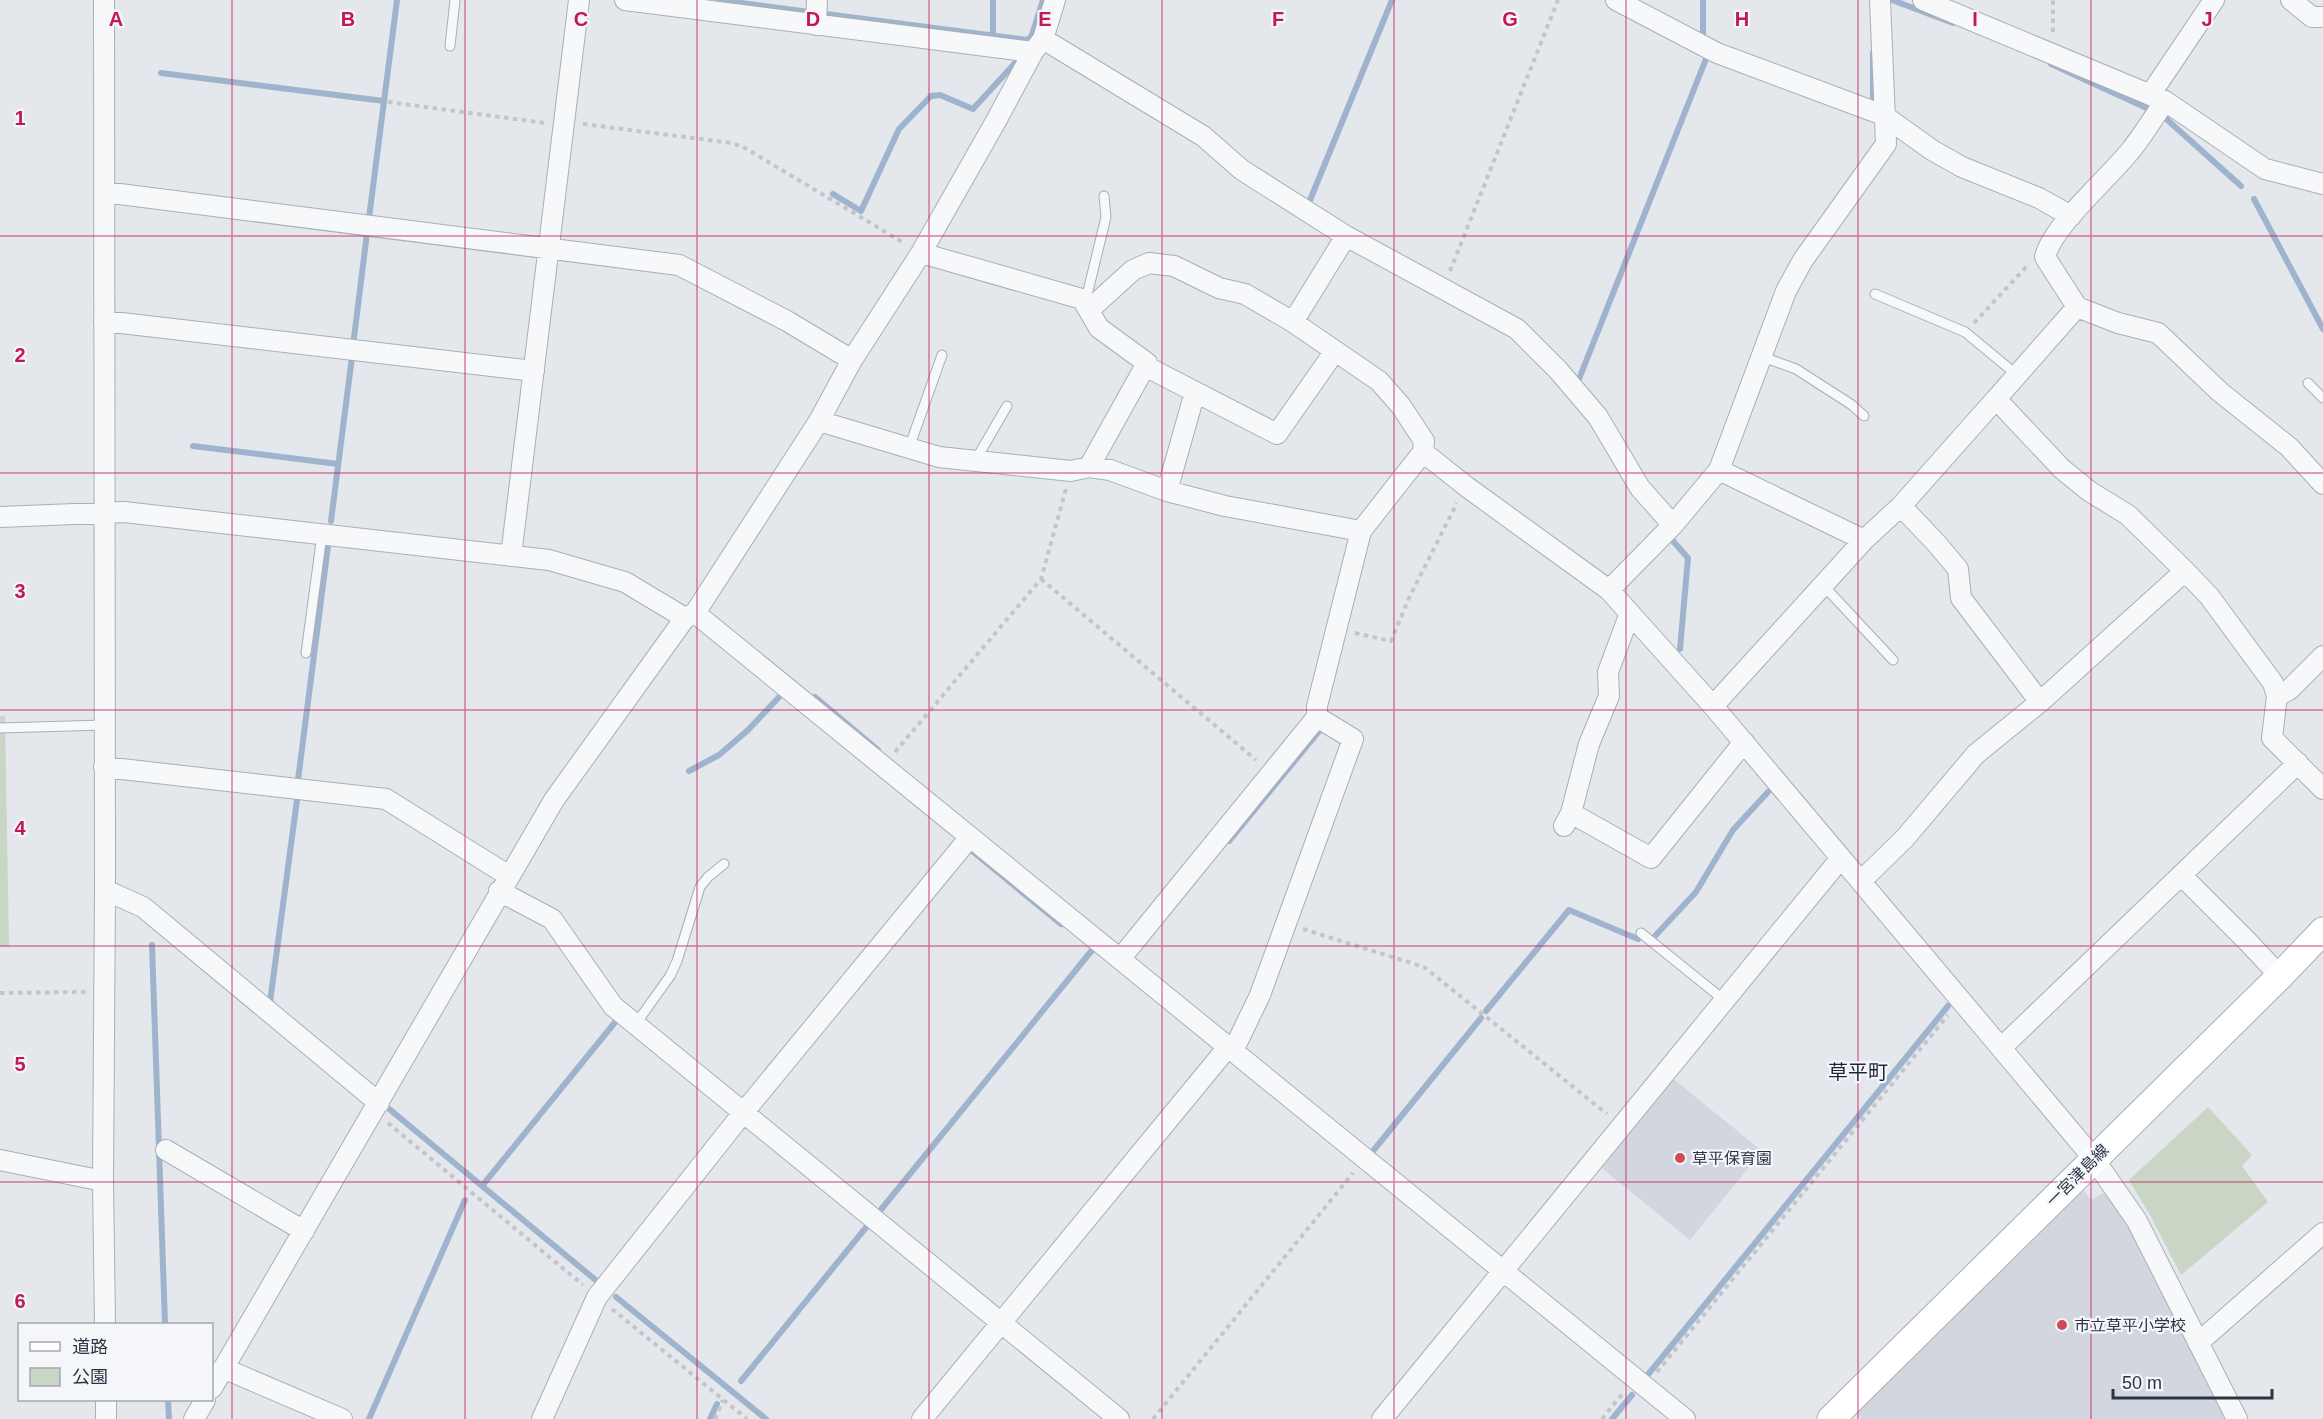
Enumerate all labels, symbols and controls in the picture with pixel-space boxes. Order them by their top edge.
text: A [109,8,123,30]
text: B [341,8,355,30]
text: C [574,8,588,30]
text: D [806,8,820,30]
text: E [1038,8,1052,30]
text: F [1272,8,1284,30]
text: G [1502,8,1518,30]
text: H [1735,8,1749,30]
text: I [1972,8,1978,30]
text: J [2201,8,2213,30]
text: 1 [14,107,26,129]
text: 2 [14,344,26,366]
text: 3 [14,580,26,602]
text: 4 [14,817,26,839]
text: 5 [14,1053,26,1075]
district label: 草平町 [1828,1061,1888,1083]
street label: 一宮津島線 [2043,1141,2112,1210]
place label: 草平保育園 [1692,1150,1772,1167]
marker: 草平保育園 [1673,1151,1687,1165]
text: 6 [14,1290,26,1312]
place label: 市立草平小学校 [2074,1317,2186,1334]
marker: 市立草平小学校 [2055,1318,2069,1332]
legend [18,1323,213,1401]
text: 道路 [72,1337,108,1357]
scale bar [2113,1362,2272,1400]
text: 公園 [72,1367,108,1387]
text: 50 m [2122,1373,2162,1393]

